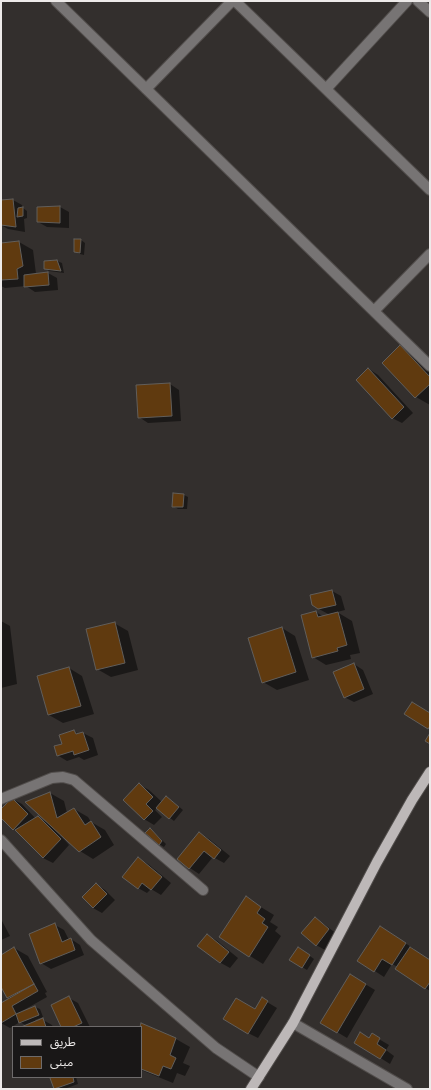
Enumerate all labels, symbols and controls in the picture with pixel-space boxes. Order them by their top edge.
legend [12,1026,142,1078]
text: طريق [50,1034,76,1050]
text: مبنى [50,1054,73,1070]

